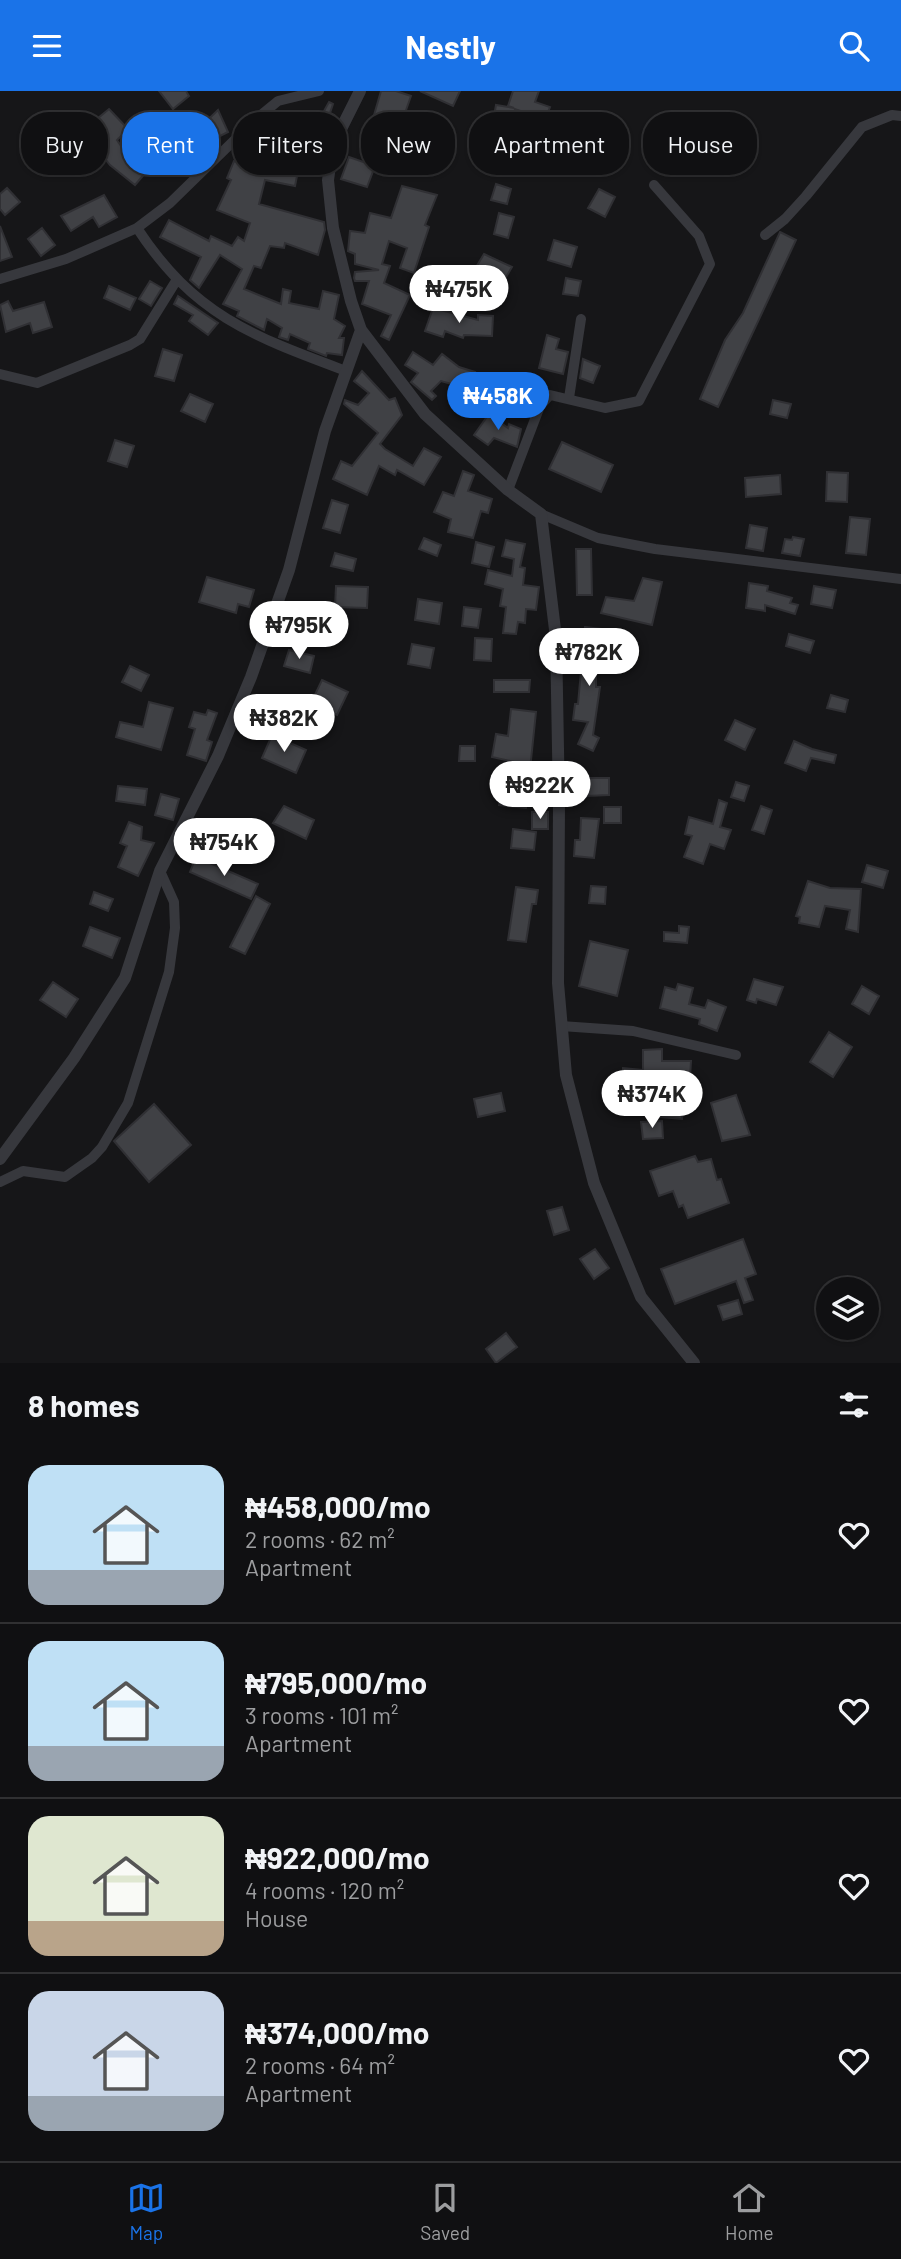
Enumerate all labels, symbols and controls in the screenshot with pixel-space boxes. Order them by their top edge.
icon: menu [28,27,66,65]
text: Nestly [405,27,496,65]
icon: search [835,27,873,65]
chip: Buy [21,112,108,175]
chip: Rent [122,112,219,175]
chip: Filters [233,112,347,175]
chip: New [361,112,455,175]
chip: Apartment [469,112,629,175]
chip: House [643,112,757,175]
pin: ₦475K [410,265,508,325]
text: ₦475K [425,274,493,302]
pin: ₦458K [449,373,547,432]
text: ₦458K [463,381,533,409]
pin: ₦795K [250,601,348,661]
text: ₦795K [265,610,333,638]
pin: ₦782K [540,629,638,688]
text: ₦782K [555,637,623,665]
pin: ₦382K [235,695,333,754]
text: ₦382K [250,703,318,731]
pin: ₦922K [491,761,589,821]
text: ₦922K [506,770,574,798]
pin: ₦754K [175,819,273,878]
text: ₦754K [190,827,258,855]
pin: ₦374K [603,1070,701,1130]
text: ₦374K [618,1079,686,1107]
map controls [816,1277,879,1340]
button: layers [816,1277,879,1340]
icon: filters [835,1386,873,1424]
text: 8 homes [28,1387,139,1423]
text: ₦458,000/mo [245,1488,431,1524]
icon: home [84,1493,168,1577]
icon: heart [835,1516,873,1554]
text: 2 rooms · 62 m² [245,1525,395,1553]
text: Apartment [245,1553,352,1581]
text: ₦795,000/mo [245,1664,427,1700]
icon: home [84,1669,168,1753]
icon: heart [835,1692,873,1730]
text: 3 rooms · 101 m² [245,1701,398,1729]
text: Apartment [245,1729,352,1757]
text: ₦922,000/mo [245,1839,430,1875]
icon: home [84,1844,168,1928]
icon: heart [835,1867,873,1905]
text: 4 rooms · 120 m² [245,1876,404,1904]
text: House [245,1904,308,1932]
text: ₦374,000/mo [245,2014,429,2050]
icon: home [84,2019,168,2103]
icon: heart [835,2042,873,2080]
text: 2 rooms · 64 m² [245,2051,395,2079]
text: Apartment [245,2079,352,2107]
tab: Map [127,2179,165,2244]
tab: Saved [420,2179,470,2244]
tab: Home [725,2179,774,2244]

